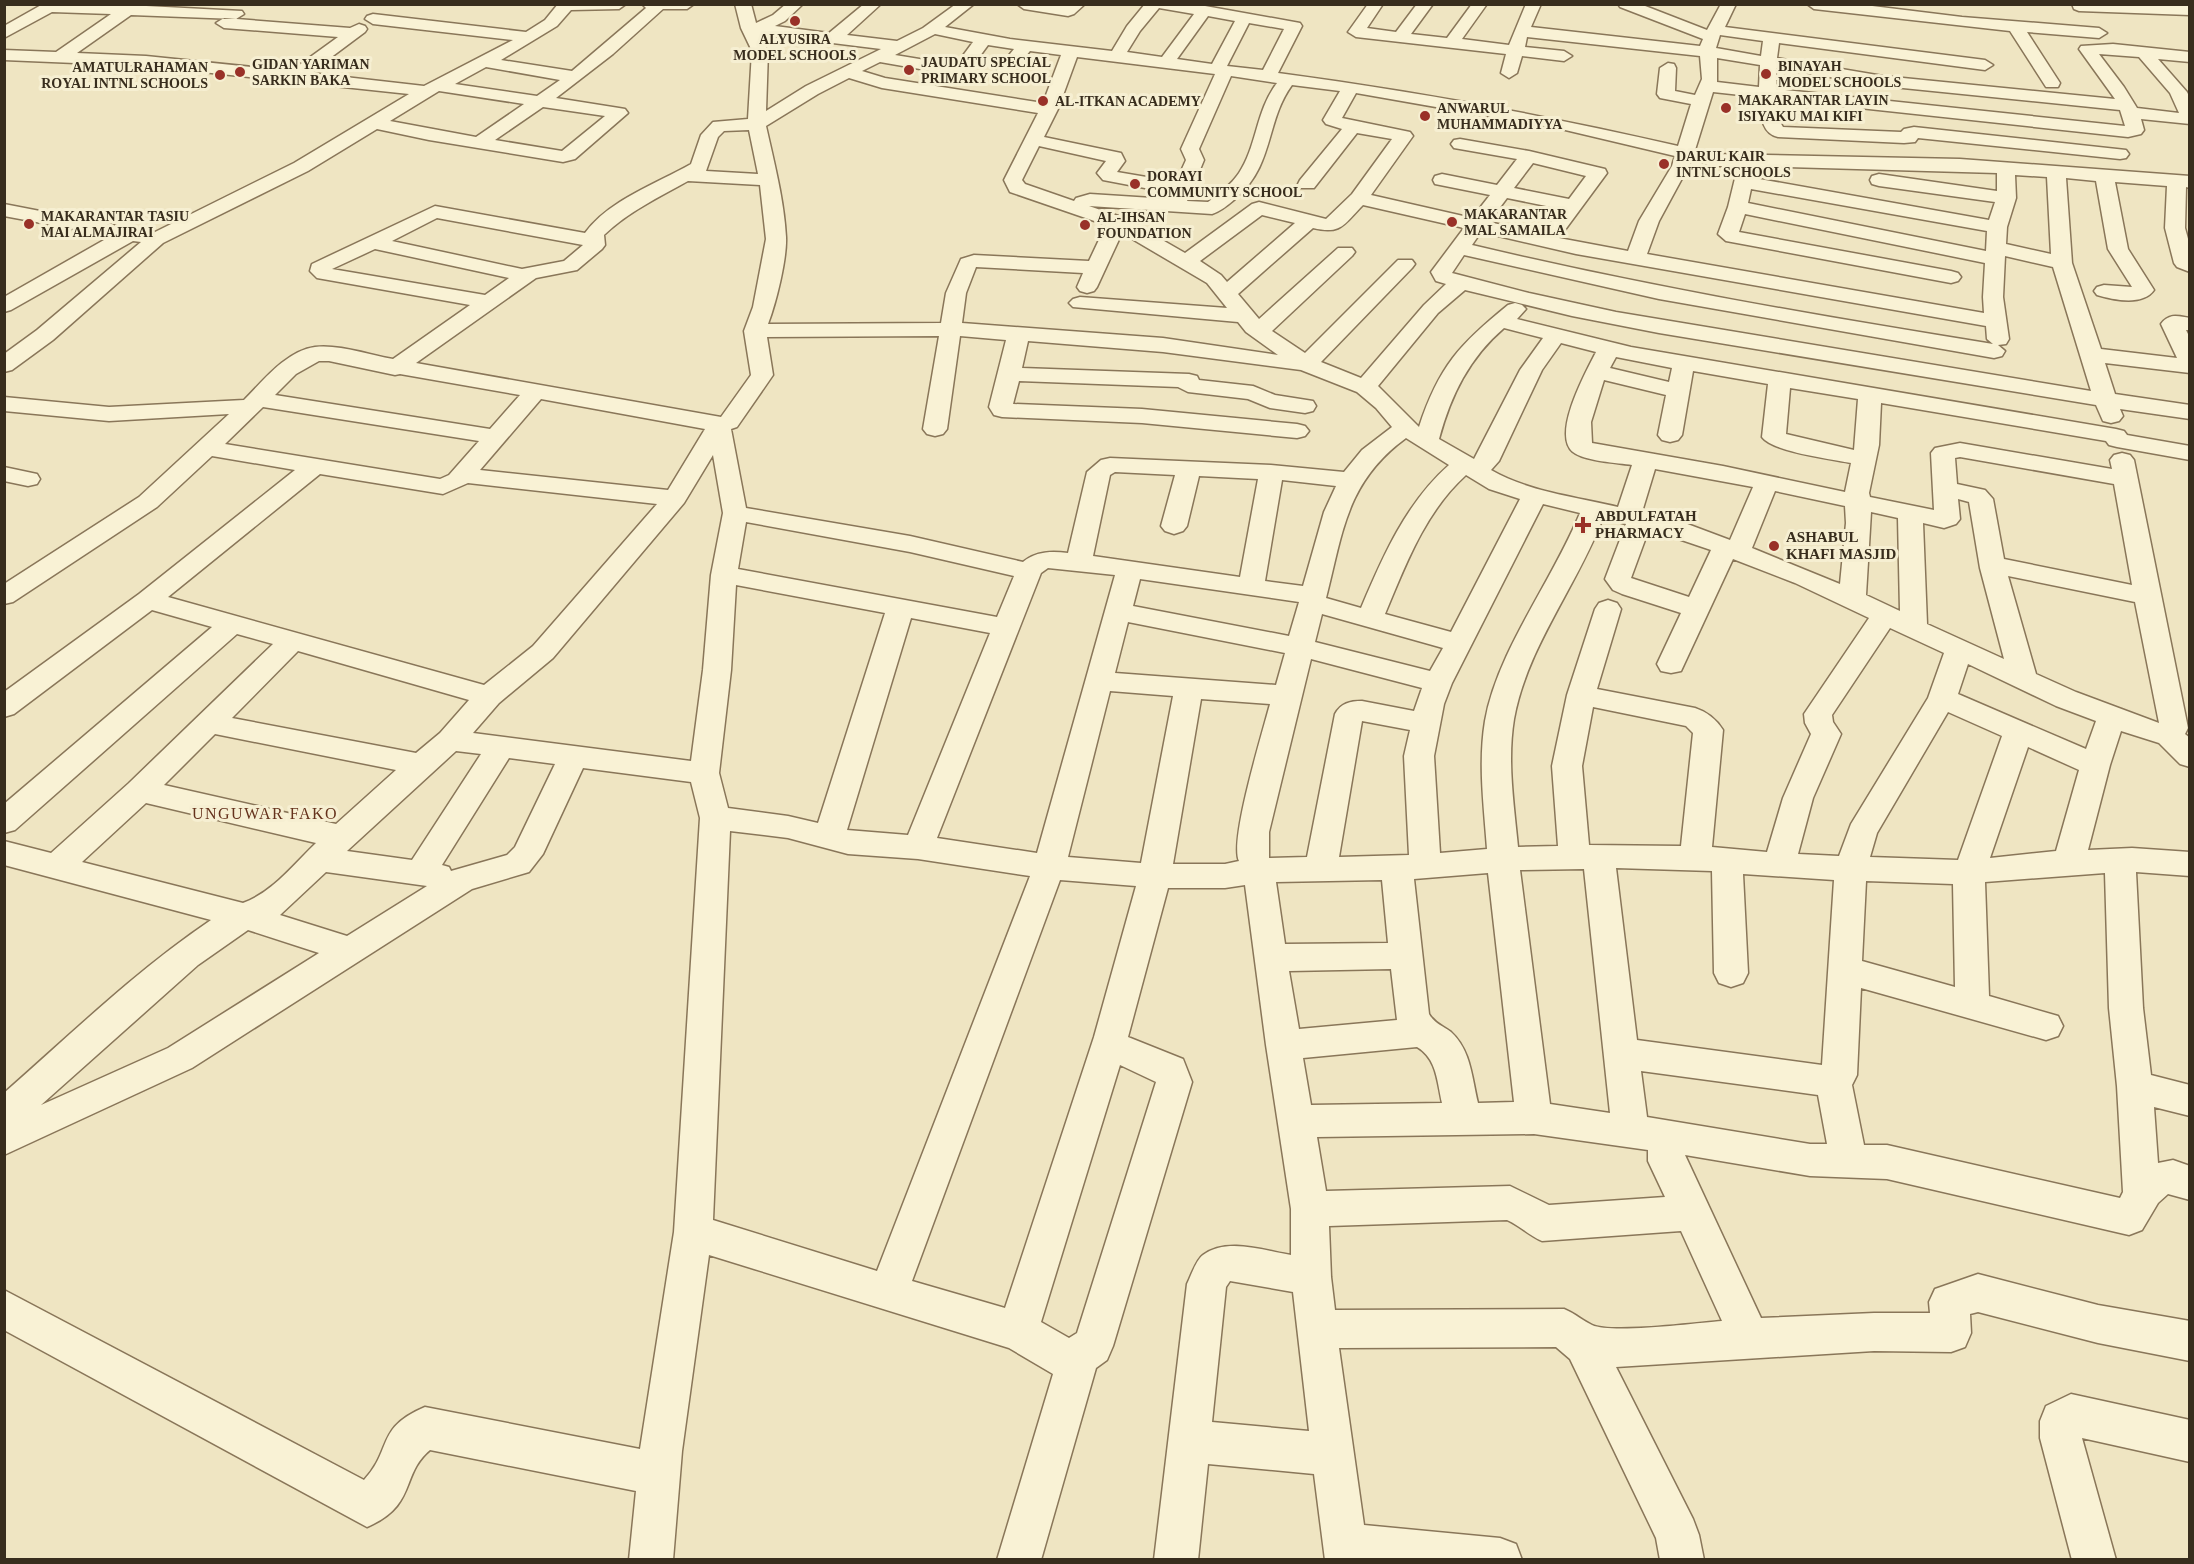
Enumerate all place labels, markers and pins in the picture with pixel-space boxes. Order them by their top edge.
marker: ALYUSIRA MODEL SCHOOLS [788,14,802,28]
place label: ALYUSIRA MODEL SCHOOLS [733,32,857,63]
place label: JAUDATU SPECIAL PRIMARY SCHOOL [921,55,1051,86]
place label: GIDAN YARIMAN SARKIN BAKA [252,57,370,88]
place label: BINAYAH MODEL SCHOOLS [1778,59,1902,90]
place label: AMATULRAHAMAN ROYAL INTNL SCHOOLS [41,60,208,91]
marker: JAUDATU SPECIAL PRIMARY SCHOOL [902,63,916,77]
marker: GIDAN YARIMAN SARKIN BAKA [233,65,247,79]
marker: BINAYAH MODEL SCHOOLS [1759,67,1773,81]
marker: AMATULRAHAMAN ROYAL INTNL SCHOOLS [213,68,227,82]
place label: MAKARANTAR LAYIN ISIYAKU MAI KIFI [1738,93,1889,124]
marker: AL-ITKAN ACADEMY [1036,94,1050,108]
place label: AL-ITKAN ACADEMY [1055,94,1201,109]
place label: ANWARUL MUHAMMADIYYA [1437,101,1563,132]
marker: MAKARANTAR LAYIN ISIYAKU MAI KIFI [1719,101,1733,115]
marker: ANWARUL MUHAMMADIYYA [1418,109,1432,123]
place label: DARUL KAIR INTNL SCHOOLS [1676,149,1791,180]
marker: DARUL KAIR INTNL SCHOOLS [1657,157,1671,171]
place label: DORAYI COMMUNITY SCHOOL [1147,169,1302,200]
marker: DORAYI COMMUNITY SCHOOL [1128,177,1142,191]
place label: MAKARANTAR MAL SAMAILA [1464,207,1568,238]
place label: MAKARANTAR TASIU MAI ALMAJIRAI [41,209,189,240]
place label: AL-IHSAN FOUNDATION [1097,210,1192,241]
marker: MAKARANTAR MAL SAMAILA [1445,215,1459,229]
marker: MAKARANTAR TASIU MAI ALMAJIRAI [22,217,36,231]
marker: AL-IHSAN FOUNDATION [1078,218,1092,232]
place label: ABDULFATAH PHARMACY [1595,508,1697,541]
marker: ABDULFATAH PHARMACY [1576,518,1590,532]
place label: ASHABUL KHAFI MASJID [1786,529,1897,562]
marker: ASHABUL KHAFI MASJID [1767,539,1781,553]

